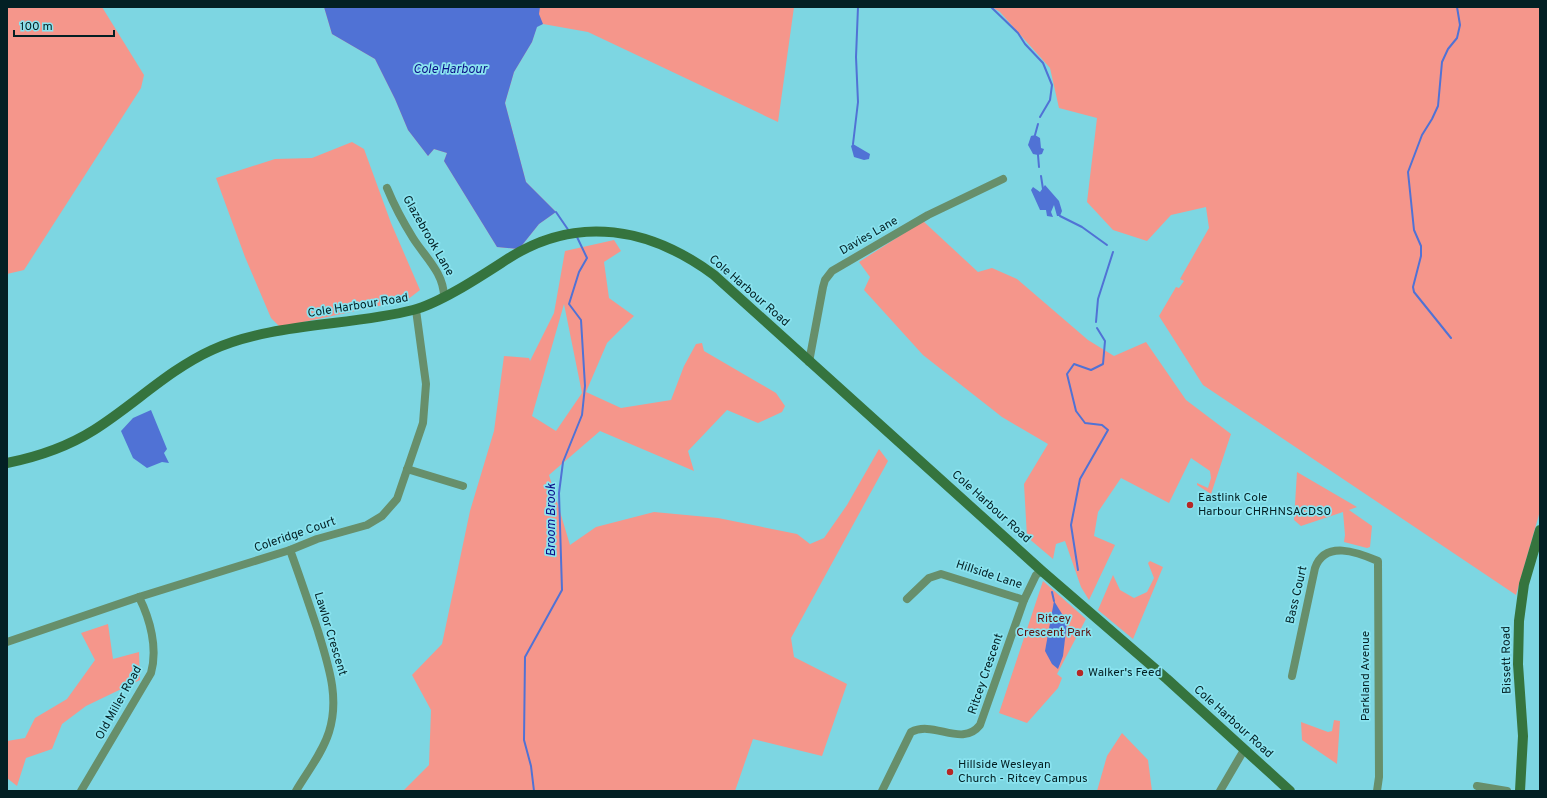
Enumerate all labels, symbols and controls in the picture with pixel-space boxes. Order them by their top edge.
scale bar [14,12,114,38]
text: 100 m [20,19,53,35]
water label: Cole Harbour [413,62,488,78]
street label: Glazebrook Lane [398,193,458,279]
street label: Davies Lane [837,213,901,259]
street label: Cole Harbour Road [705,252,793,330]
street label: Cole Harbour Road [306,290,410,322]
street label: Cole Harbour Road [948,467,1034,547]
water label: Broom Brook [544,483,560,557]
place label: Eastlink Cole Harbour CHRHNSACDS0 [1198,490,1331,520]
marker: Eastlink Cole Harbour CHRHNSACDS0 [1185,500,1195,510]
street label: Coleridge Court [252,514,338,556]
street label: Hillside Lane [954,557,1024,593]
street label: Bass Court [1283,564,1311,626]
street label: Lawlor Crescent [310,590,350,678]
park label: Ritcey Crescent Park [1016,611,1092,641]
street label: Bissett Road [1498,626,1516,694]
street label: Ritcey Crescent [965,631,1007,717]
street label: Parkland Avenue [1358,631,1374,721]
street label: Old Miller Road [92,663,146,743]
place label: Walker's Feed [1088,665,1161,681]
marker: Walker's Feed [1075,668,1085,678]
street label: Cole Harbour Road [1190,682,1276,762]
place label: Hillside Wesleyan Church - Ritcey Campus [958,757,1088,787]
marker: Hillside Wesleyan Church - Ritcey Campus [945,767,955,777]

